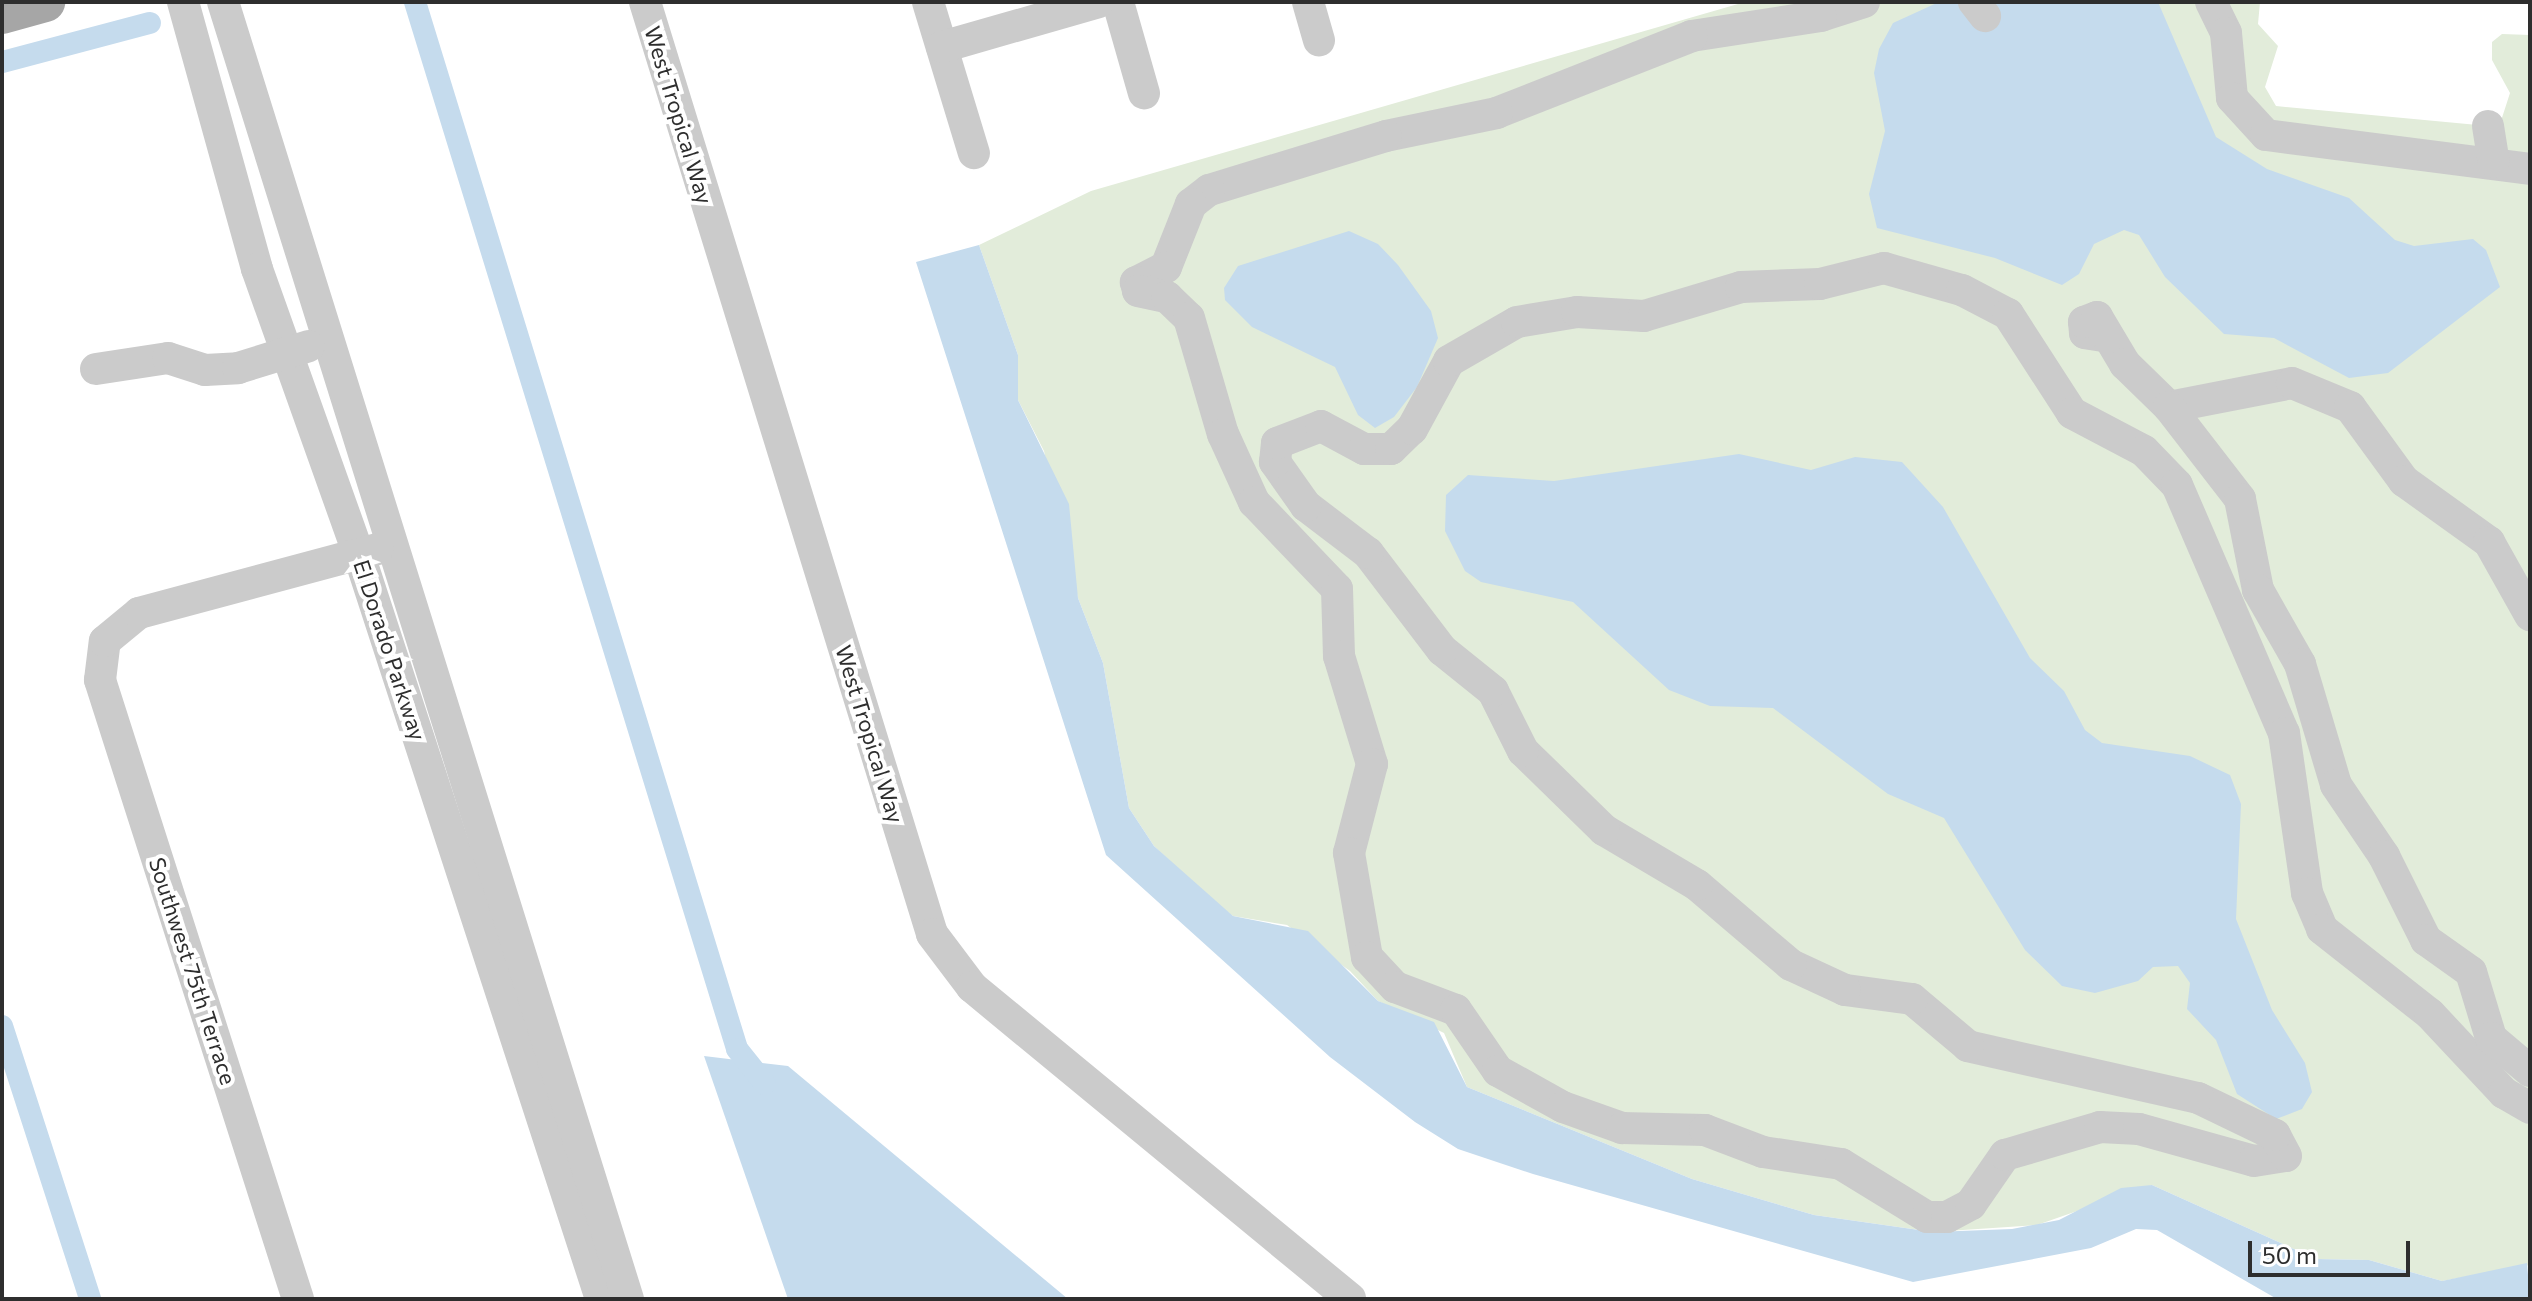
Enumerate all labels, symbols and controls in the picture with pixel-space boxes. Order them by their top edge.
street label: West Tropical Way [639,23,719,207]
street label: El Dorado Parkway [348,556,432,744]
street label: West Tropical Way [830,642,910,826]
street label: Southwest 75th Terrace [144,854,242,1088]
scale bar [2252,1225,2414,1275]
text: 50 m [2262,1240,2317,1269]

